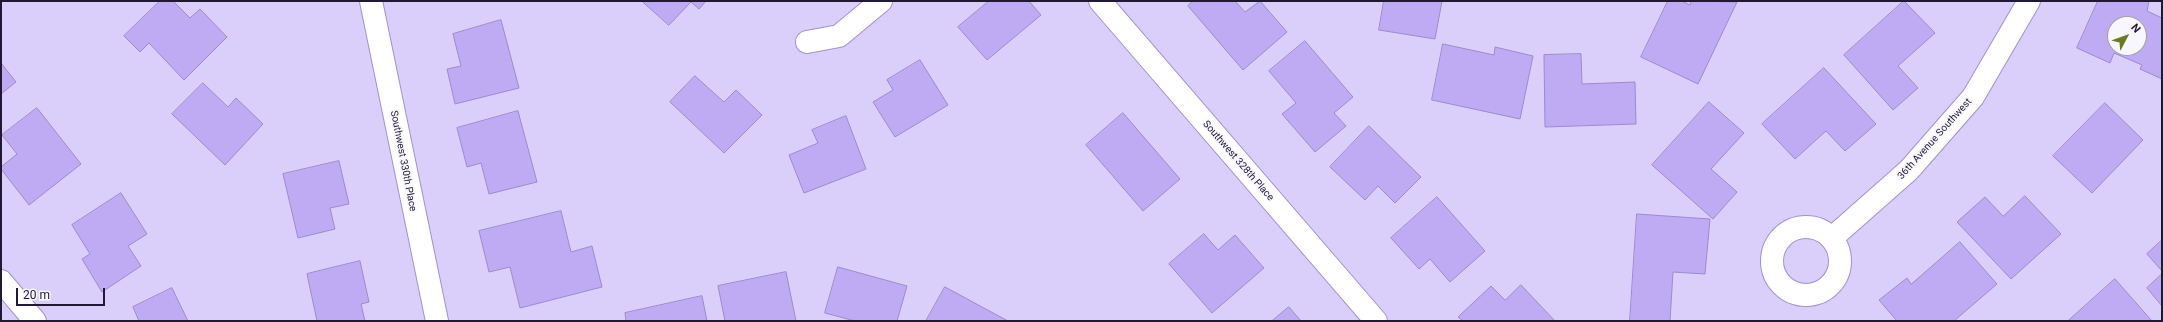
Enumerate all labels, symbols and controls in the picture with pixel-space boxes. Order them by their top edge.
north arrow [2107,16,2147,56]
text: N [2128,21,2143,36]
street label: 36th Avenue Southwest [1895,96,1975,182]
street label: Southwest 330th Place [387,110,419,212]
street label: Southwest 328th Place [1200,118,1276,204]
scale bar [18,280,107,306]
text: 20 m [23,288,50,302]

